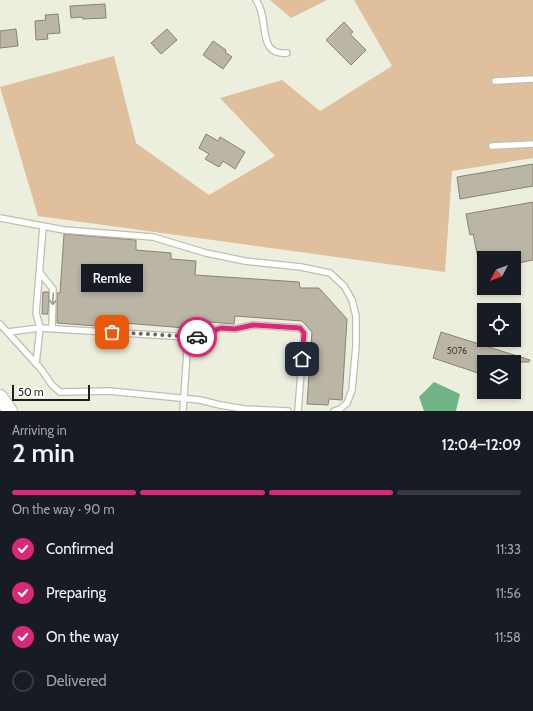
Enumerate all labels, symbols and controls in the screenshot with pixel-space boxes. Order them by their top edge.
north arrow [477,251,521,295]
map controls [477,251,521,399]
callout: Remke [81,264,143,292]
text: Remke [93,270,131,286]
one-way arrow [49,292,56,305]
button: locate [477,303,521,347]
pin [95,315,129,349]
courier [177,317,217,357]
icon: bag [101,321,123,343]
icon: car [186,326,208,348]
pin [285,342,319,376]
house number: 5076 [447,345,467,356]
icon: home [291,348,313,370]
button: layers [477,355,521,399]
scale bar [12,383,90,402]
text: 50 m [18,385,44,399]
text: Arriving in [12,422,67,438]
text: 12:04–12:09 [441,436,521,454]
text: 2 min [12,437,75,469]
text: On the way · 90 m [12,501,115,517]
icon: check [12,538,34,560]
text: Confirmed [46,540,114,558]
text: 11:33 [496,541,521,557]
icon: check [12,582,34,604]
text: Preparing [46,584,106,602]
text: 11:56 [495,585,521,601]
icon: check [12,626,34,648]
text: On the way [46,628,119,646]
text: 11:58 [495,629,521,645]
text: Delivered [46,672,107,690]

